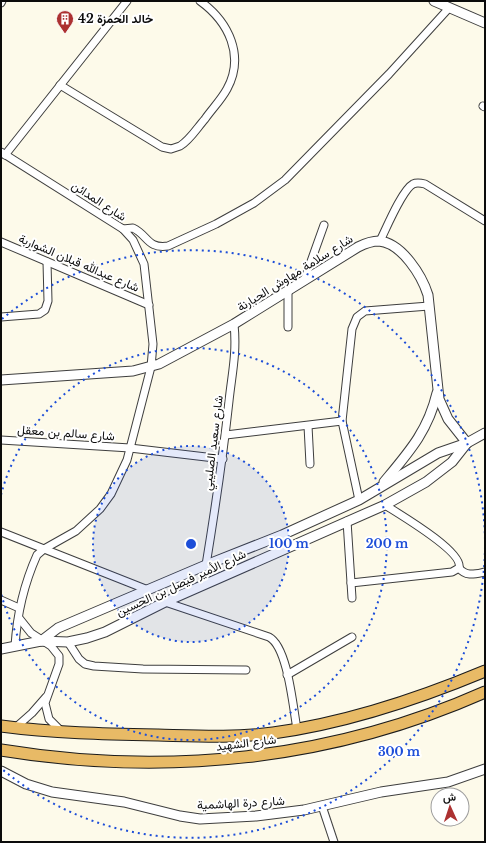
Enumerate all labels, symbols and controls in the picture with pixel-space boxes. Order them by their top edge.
building icon: خالد الحمزة 42 [55,9,75,34]
place label: خالد الحمزة 42 [78,11,153,27]
street label: شارع المدائن [68,177,129,225]
street label: شارع عبدالله قبلان الشواربة [16,230,142,297]
street label: شارع سلامة مهاوش الحبارنة [234,231,356,316]
street label: شارع سعيد الصليبي [199,394,229,492]
street label: شارع سالم بن معقل [17,422,115,445]
text: 100 m [269,536,310,551]
text: 200 m [366,536,409,551]
centre of rings [184,537,198,551]
street label: شارع الأمير فيصل بن الحسين [113,546,249,621]
street label: شارع الشهيد [215,731,277,756]
text: 300 m [378,744,421,759]
north arrow [430,787,470,827]
text: ش [443,790,456,804]
street label: شارع درة الهاشمية [197,793,285,814]

